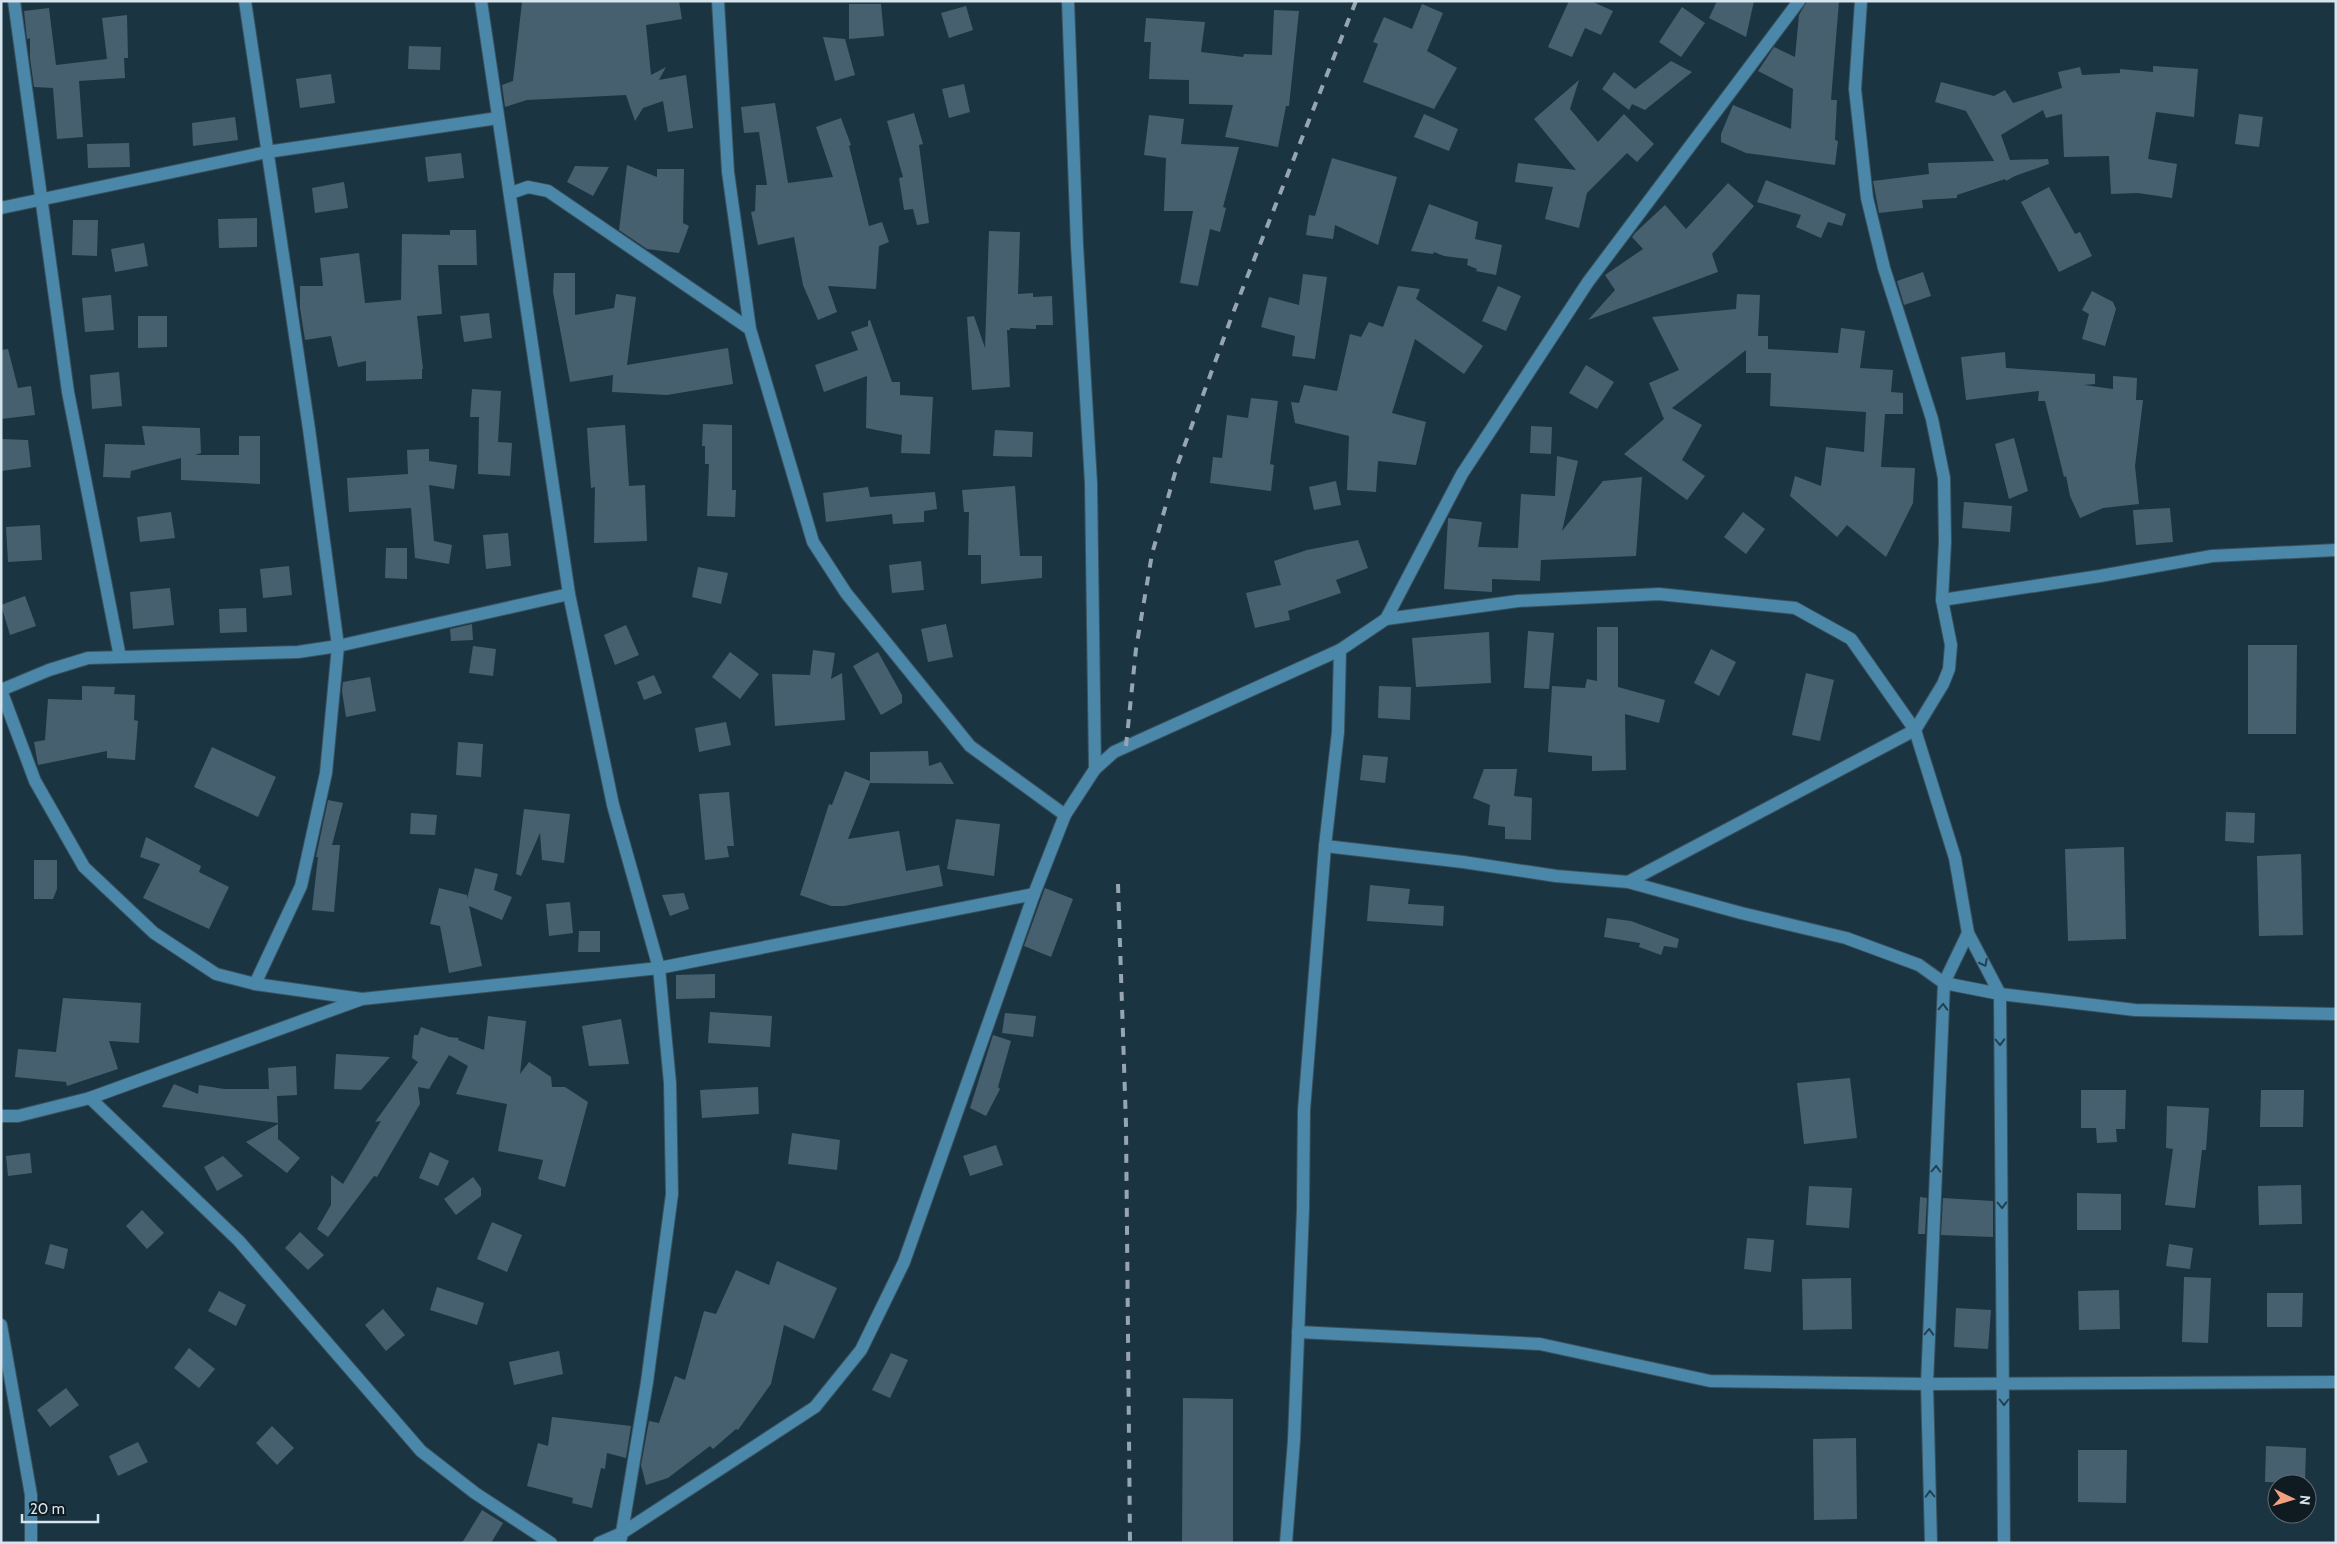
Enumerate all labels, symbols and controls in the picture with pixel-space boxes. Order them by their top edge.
one-way arrow [1978,958,1988,967]
one-way arrow [1937,1003,1948,1011]
one-way arrow [1995,1039,2005,1047]
one-way arrow [1931,1165,1941,1172]
one-way arrow [1997,1202,2007,1209]
one-way arrow [1924,1327,1934,1335]
one-way arrow [1999,1399,2009,1407]
north arrow [2267,1474,2317,1524]
one-way arrow [1924,1490,1935,1498]
scale bar [22,1492,99,1524]
text: N [2296,1494,2314,1506]
text: 20 m [30,1500,65,1518]

